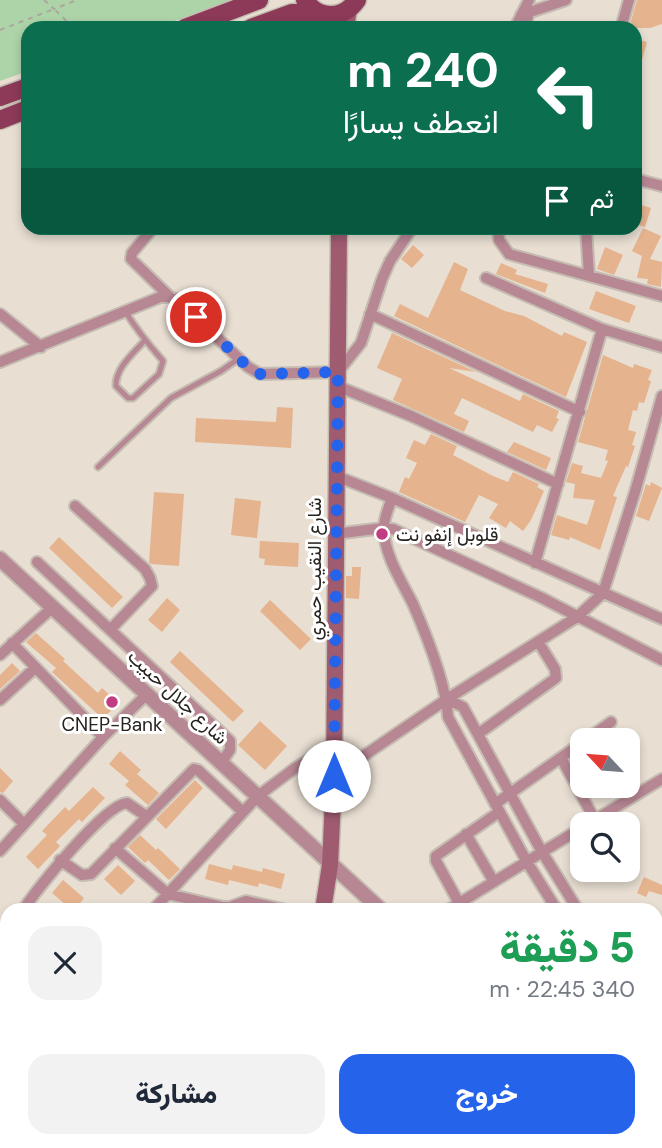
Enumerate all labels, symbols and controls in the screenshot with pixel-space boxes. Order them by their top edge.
text: 240 m [347,38,499,102]
icon: left [523,49,614,140]
text: انعطف يسارًا [343,101,499,143]
icon: arrive [538,182,576,220]
text: ثم [590,182,614,216]
pin [166,287,226,347]
icon: arrive [177,298,215,336]
street label: شارع النقيب حمري [302,498,330,640]
place label: قلوبل إنفو نت [396,522,498,547]
marker: قلوبل إنفو نت [374,526,390,542]
street label: شارع جلال حبيب [122,644,234,750]
marker: CNEP-Bank [104,694,120,710]
place label: CNEP-Bank [61,712,163,737]
north arrow [570,728,640,798]
map controls [570,728,640,882]
position arrow [297,739,371,813]
button: search [570,812,640,882]
text: 5 دقيقة [500,920,635,975]
button: close [28,926,102,1000]
text: 340 m · 22:45 [489,974,635,1004]
button: مشاركة [28,1054,325,1134]
button: خروج [339,1054,635,1134]

